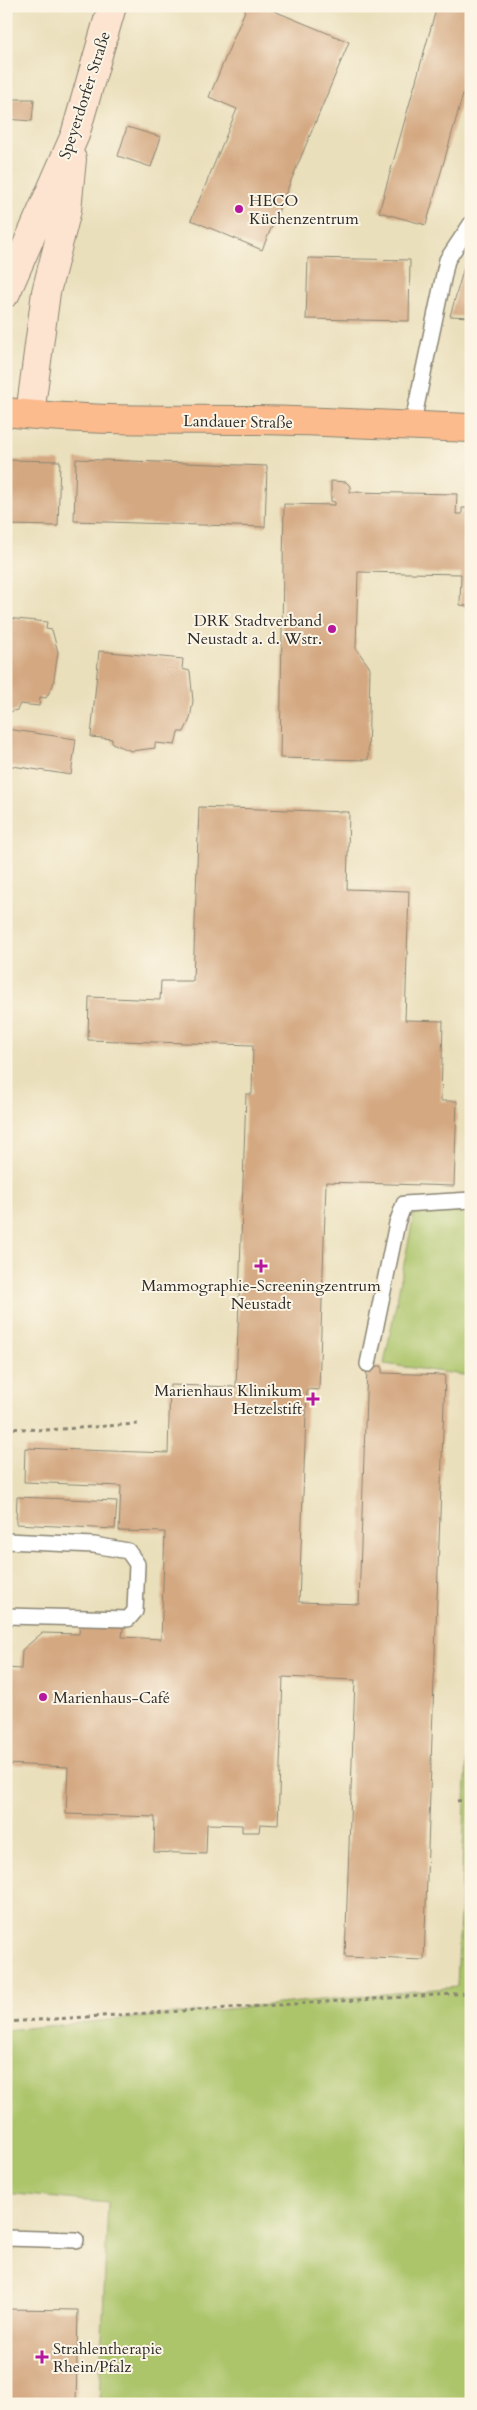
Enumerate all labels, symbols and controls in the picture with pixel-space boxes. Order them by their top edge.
street label: Speyerdorfer Straße [54,29,116,162]
place label: HECO Küchenzentrum [249,190,359,230]
marker: HECO Küchenzentrum [233,203,245,215]
street label: Landauer Straße [183,410,293,434]
place label: DRK Stadtverband Neustadt a. d. Wstr. [187,610,322,650]
marker: DRK Stadtverband Neustadt a. d. Wstr. [326,623,338,635]
marker: Mammographie-Screeningzentrum Neustadt [254,1259,268,1273]
place label: Mammographie-Screeningzentrum Neustadt [141,1275,381,1315]
place label: Marienhaus Klinikum Hetzelstift [154,1380,302,1420]
marker: Marienhaus Klinikum Hetzelstift [306,1392,320,1406]
place label: Marienhaus-Café [53,1687,170,1709]
marker: Marienhaus-Café [37,1691,49,1703]
place label: Strahlentherapie Rhein/Pfalz [53,2338,162,2378]
marker: Strahlentherapie Rhein/Pfalz [35,2350,49,2364]

